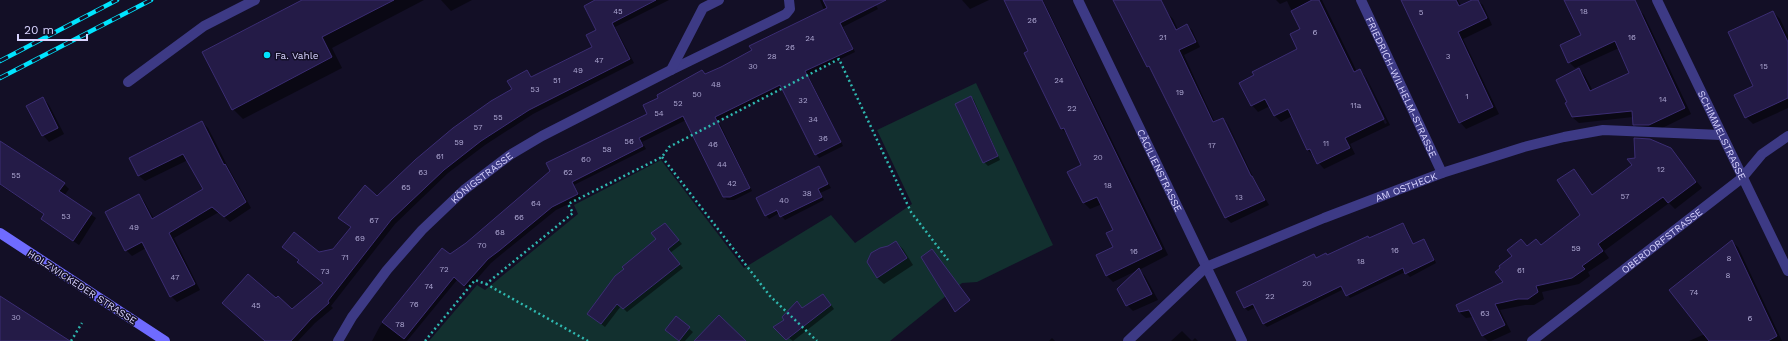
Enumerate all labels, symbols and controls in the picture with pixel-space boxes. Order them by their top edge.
house number: 45 [613,7,623,16]
house number: 18 [1580,7,1588,16]
house number: 5 [1419,8,1424,17]
street label: FRIEDRICH-WILHELM-STRASSE [1364,15,1439,159]
scale bar [18,16,87,42]
house number: 26 [1027,16,1037,25]
text: 20 m [24,23,54,37]
house number: 6 [1313,28,1318,37]
house number: 21 [1159,33,1167,42]
house number: 16 [1628,33,1636,42]
house number: 24 [805,34,815,43]
house number: 26 [785,43,795,52]
marker: Fa. Vahle [262,50,272,60]
place label: Fa. Vahle [275,50,319,61]
house number: 28 [767,52,777,61]
house number: 3 [1446,52,1451,61]
house number: 47 [595,56,604,65]
house number: 30 [748,62,758,71]
house number: 15 [1760,62,1768,71]
house number: 49 [573,66,583,75]
house number: 51 [553,76,561,85]
house number: 24 [1054,76,1064,85]
house number: 48 [711,80,721,89]
house number: 53 [530,85,540,94]
house number: 19 [1176,88,1184,97]
street label: SCHIMMELSTRASSE [1696,89,1748,181]
house number: 50 [692,90,702,99]
house number: 1 [1465,92,1469,101]
house number: 14 [1659,95,1667,104]
house number: 32 [798,96,808,105]
house number: 52 [673,99,683,108]
house number: 11a [1351,101,1362,110]
house number: 22 [1067,104,1077,113]
house number: 54 [654,109,664,118]
house number: 55 [493,113,503,122]
house number: 34 [808,115,818,124]
house number: 57 [473,123,483,132]
street label: CÄCILIENSTRASSE [1135,127,1184,213]
house number: 36 [818,134,828,143]
house number: 56 [624,137,634,146]
house number: 59 [454,138,464,147]
house number: 11 [1323,139,1329,148]
house number: 46 [708,140,718,149]
house number: 17 [1208,141,1216,150]
house number: 58 [602,145,612,154]
street label: KÖNIGSTRASSE [448,150,515,205]
house number: 61 [436,152,444,161]
house number: 20 [1093,153,1103,162]
house number: 60 [581,155,591,164]
house number: 44 [717,160,727,169]
house number: 12 [1657,165,1665,174]
house number: 63 [418,168,428,177]
house number: 62 [563,168,573,177]
street label: AM OSTHECK [1374,170,1439,204]
house number: 55 [11,171,21,180]
house number: 42 [727,179,737,188]
house number: 18 [1104,181,1112,190]
house number: 65 [401,183,411,192]
house number: 38 [802,189,812,198]
house number: 57 [1620,192,1630,201]
house number: 13 [1235,193,1243,202]
house number: 40 [779,196,789,205]
house number: 64 [531,199,541,208]
street label: OBERDORFSTRASSE [1619,206,1704,275]
house number: 53 [61,212,71,221]
house number: 66 [514,213,524,222]
house number: 67 [369,216,379,225]
house number: 49 [129,223,139,232]
house number: 68 [495,228,505,237]
house number: 69 [355,234,365,243]
house number: 70 [477,241,487,250]
house number: 59 [1571,244,1581,253]
house number: 16 [1391,246,1399,255]
house number: 16 [1130,247,1138,256]
street label: HOLZWICKEDER STRASSE [25,248,139,326]
house number: 71 [341,253,349,262]
house number: 8 [1727,254,1732,263]
house number: 18 [1357,257,1365,266]
house number: 72 [439,265,449,274]
house number: 61 [1517,266,1525,275]
house number: 73 [320,267,330,276]
house number: 8 [1726,271,1731,280]
house number: 47 [171,273,180,282]
house number: 20 [1302,279,1312,288]
house number: 74 [425,282,434,291]
house number: 74 [1690,288,1699,297]
house number: 22 [1265,292,1275,301]
house number: 76 [409,300,419,309]
house number: 45 [251,301,261,310]
house number: 63 [1480,309,1490,318]
house number: 30 [11,313,21,322]
house number: 6 [1748,314,1753,323]
house number: 78 [395,320,405,329]

